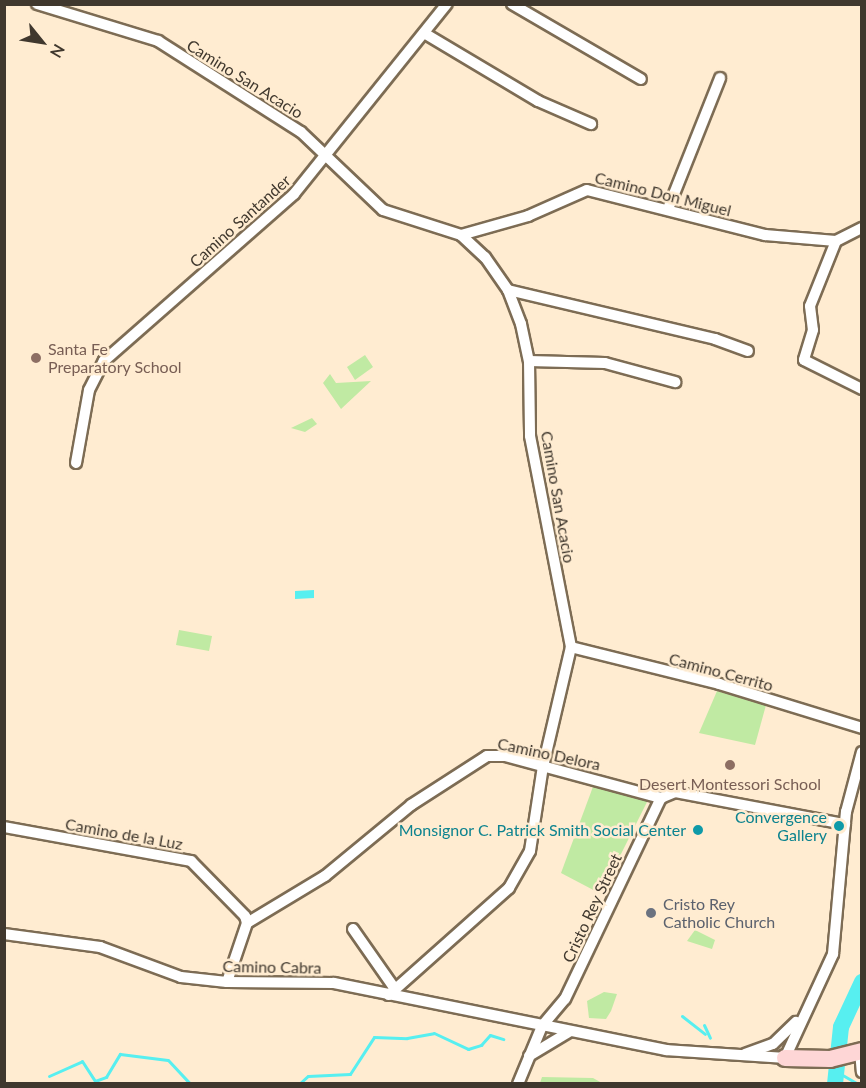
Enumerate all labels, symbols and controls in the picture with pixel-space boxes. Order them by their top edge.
north arrow [12,12,72,72]
street label: Camino San Acacio [183,35,307,123]
text: N [47,41,69,61]
street label: Camino Don Miguel [593,168,733,220]
street label: Camino Santander [186,171,294,271]
place label: Santa Fe Preparatory School [48,339,182,377]
marker: Santa Fe Preparatory School [29,351,43,365]
street label: Camino San Acacio [537,429,579,565]
street label: Camino Cerrito [667,649,775,695]
street label: Camino Delora [496,734,602,774]
marker: Desert Montessori School [723,758,737,772]
place label: Desert Montessori School [639,774,821,794]
place label: Convergence Gallery [735,807,827,845]
street label: Camino de la Luz [64,814,184,854]
marker: Convergence Gallery [832,819,846,833]
place label: Monsignor C. Patrick Smith Social Center [398,820,686,840]
marker: Monsignor C. Patrick Smith Social Center [691,823,705,837]
street label: Cristo Rey Street [558,850,626,966]
place label: Cristo Rey Catholic Church [663,894,775,932]
marker: Cristo Rey Catholic Church [644,906,658,920]
street label: Camino Cabra [222,957,322,977]

